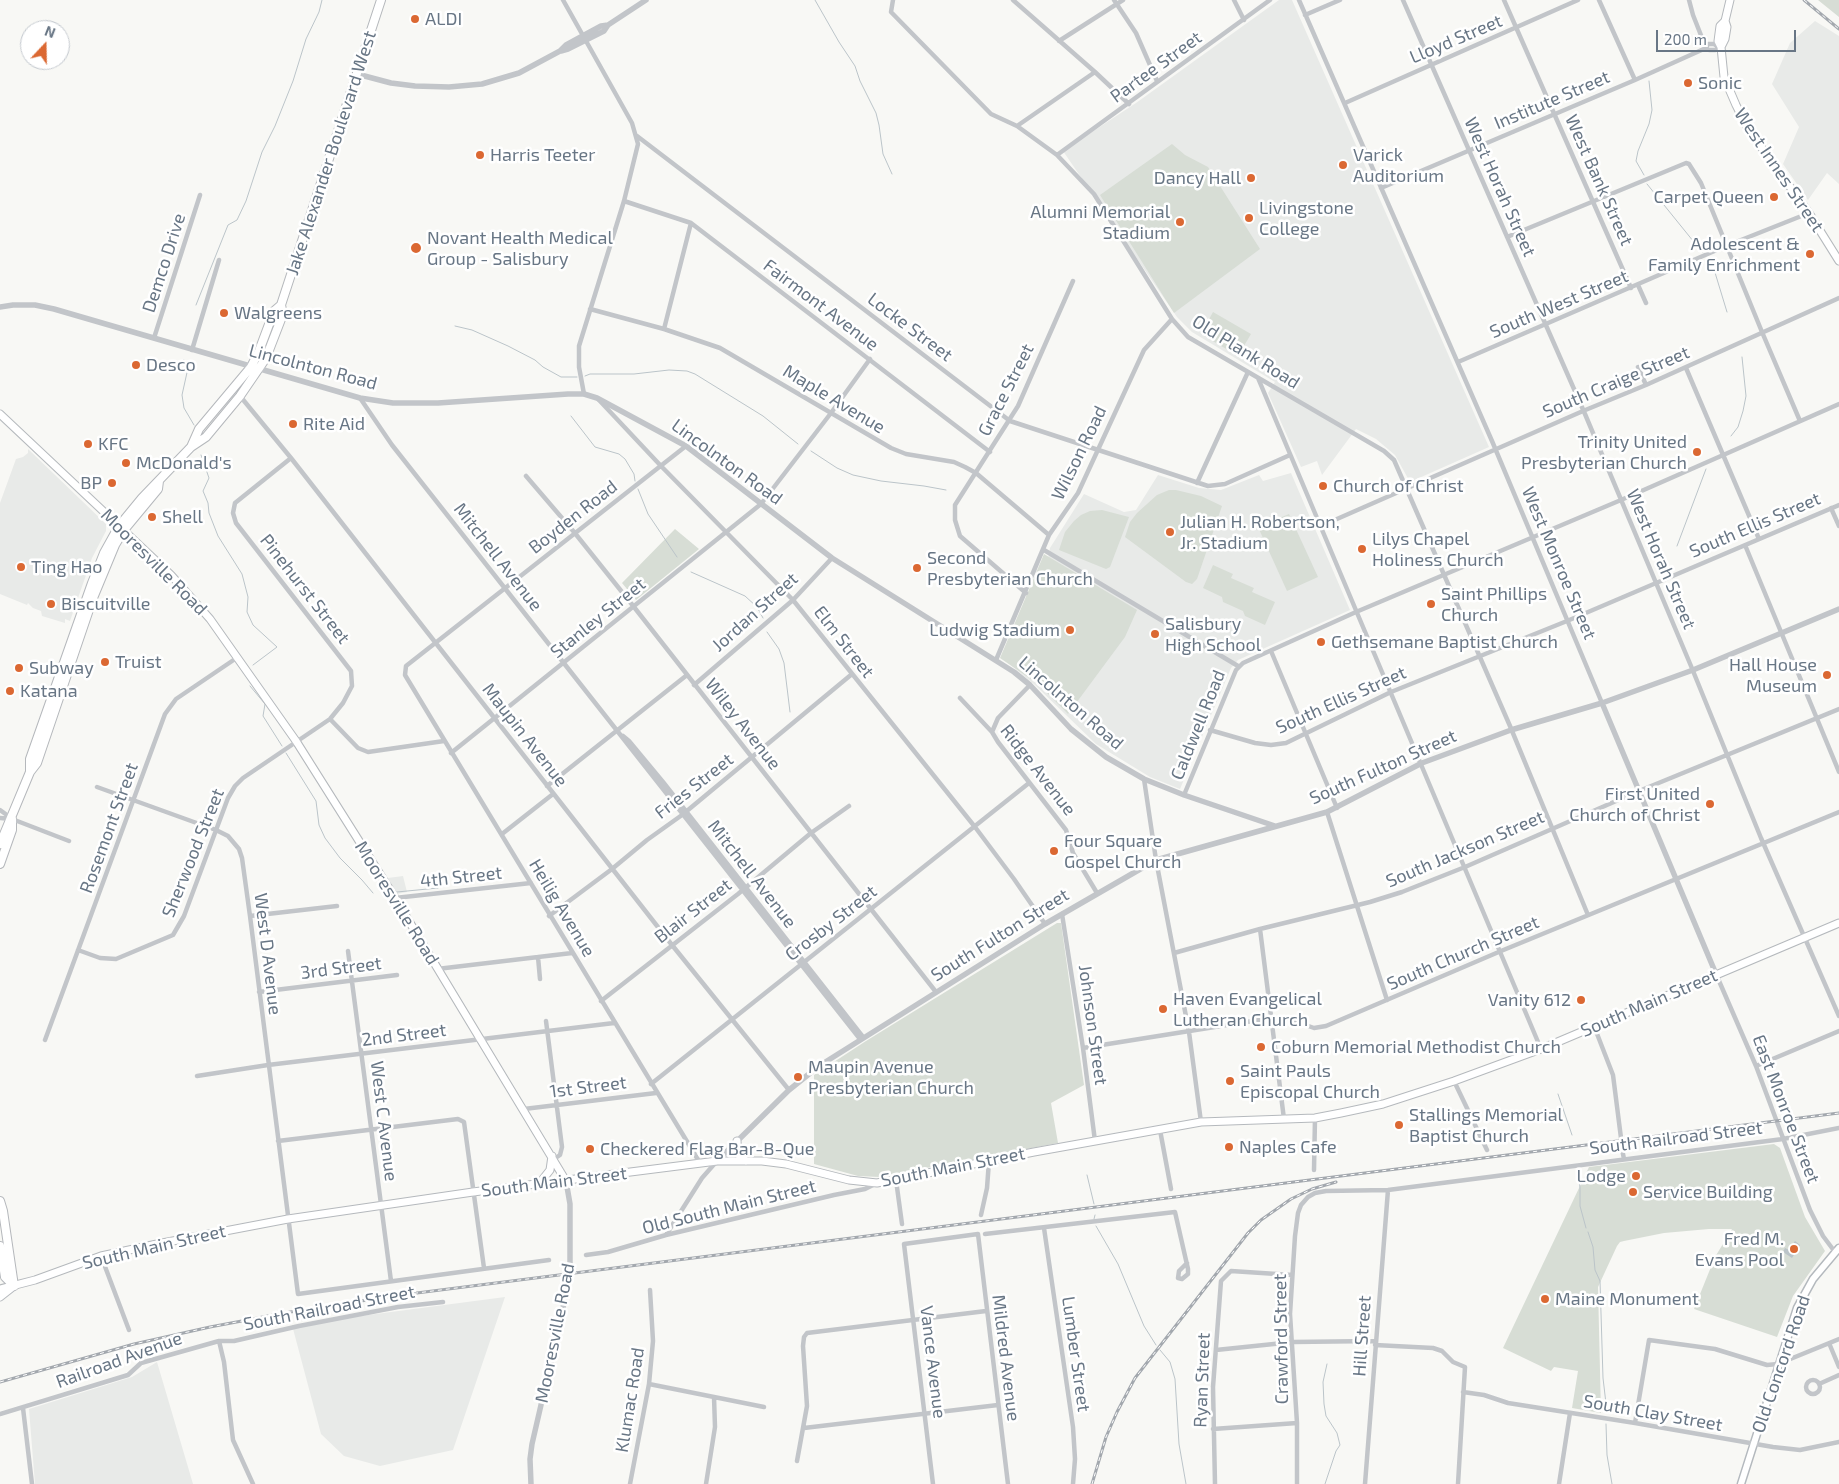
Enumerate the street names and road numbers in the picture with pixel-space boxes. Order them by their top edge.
street label: Lloyd Street [1406,10,1506,68]
street label: Partee Street [1106,27,1206,107]
street label: Jake Alexander Boulevard West [281,28,381,278]
street label: Institute Street [1491,66,1613,134]
street label: West Innes Street [1730,104,1828,236]
street label: West Bank Street [1560,111,1638,249]
street label: West Horah Street [1460,114,1540,260]
street label: Demco Drive [138,211,190,315]
street label: Fairmont Avenue [759,255,883,355]
street label: South West Street [1486,265,1632,343]
street label: Locke Street [863,288,957,366]
street label: Old Plank Road [1188,310,1304,394]
street label: Lincolnton Road [247,340,379,394]
street label: Grace Street [974,340,1038,440]
street label: South Craige Street [1539,341,1693,423]
street label: Maple Avenue [779,360,889,438]
street label: Wilson Road [1047,402,1111,504]
street label: Lincolnton Road [667,415,787,509]
street label: Boyden Road [524,476,622,558]
street label: West Monroe Street [1517,483,1601,643]
street label: West Horah Street [1622,486,1700,632]
street label: South Ellis Street [1686,488,1824,562]
street label: Mitchell Avenue [449,499,547,615]
street label: Mooresville Road [96,504,212,620]
street label: Pinehurst Street [255,530,355,648]
street label: Jordan Street [708,568,802,656]
street label: Stanley Street [546,573,650,663]
street label: Elm Street [809,602,879,682]
street label: Lincolnton Road [1014,652,1128,754]
street label: South Ellis Street [1273,662,1409,738]
street label: Caldwell Road [1166,667,1230,783]
street label: Wiley Avenue [701,674,785,774]
street label: Maupin Avenue [478,679,572,791]
street label: Ridge Avenue [996,720,1080,820]
street label: South Fulton Street [1306,725,1460,809]
street label: Fries Street [650,749,738,823]
street label: Rosemont Street [75,760,143,896]
street label: Sherwood Street [157,785,229,921]
street label: South Jackson Street [1383,806,1547,892]
street label: Mitchell Avenue [703,816,801,932]
street label: Mooresville Road [350,837,444,969]
street label: Heilig Avenue [524,855,600,961]
street label: 4th Street [419,862,503,892]
street label: Blair Street [650,874,736,948]
street label: Crosby Street [781,881,881,965]
street label: South Fulton Street [927,884,1073,986]
street label: West D Avenue [250,892,286,1016]
street label: South Church Street [1384,911,1542,995]
street label: 3rd Street [299,952,383,984]
street label: Johnson Street [1074,964,1112,1086]
street label: South Main Street [1577,964,1721,1042]
street label: 2nd Street [361,1019,447,1051]
street label: East Monroe Street [1748,1032,1824,1186]
street label: West C Avenue [366,1060,402,1182]
street label: 1st Street [548,1072,628,1102]
street label: South Railroad Street [1588,1117,1764,1159]
street label: South Main Street [879,1142,1027,1192]
street label: South Main Street [480,1162,628,1202]
street label: Old South Main Street [640,1175,818,1239]
street label: South Main Street [80,1220,228,1274]
street label: Mooresville Road [531,1261,579,1405]
street label: Crawford Street [1269,1274,1293,1404]
street label: South Railroad Street [241,1281,417,1335]
street label: Old Concord Road [1747,1292,1815,1436]
street label: Mildred Avenue [988,1294,1024,1422]
street label: Lumber Street [1057,1295,1095,1413]
street label: Hill Street [1348,1295,1376,1377]
street label: Vance Avenue [915,1304,951,1420]
street label: Railroad Avenue [53,1327,185,1393]
street label: Ryan Street [1190,1332,1214,1428]
street label: Klumac Road [611,1346,649,1454]
street label: South Clay Street [1582,1390,1724,1436]

